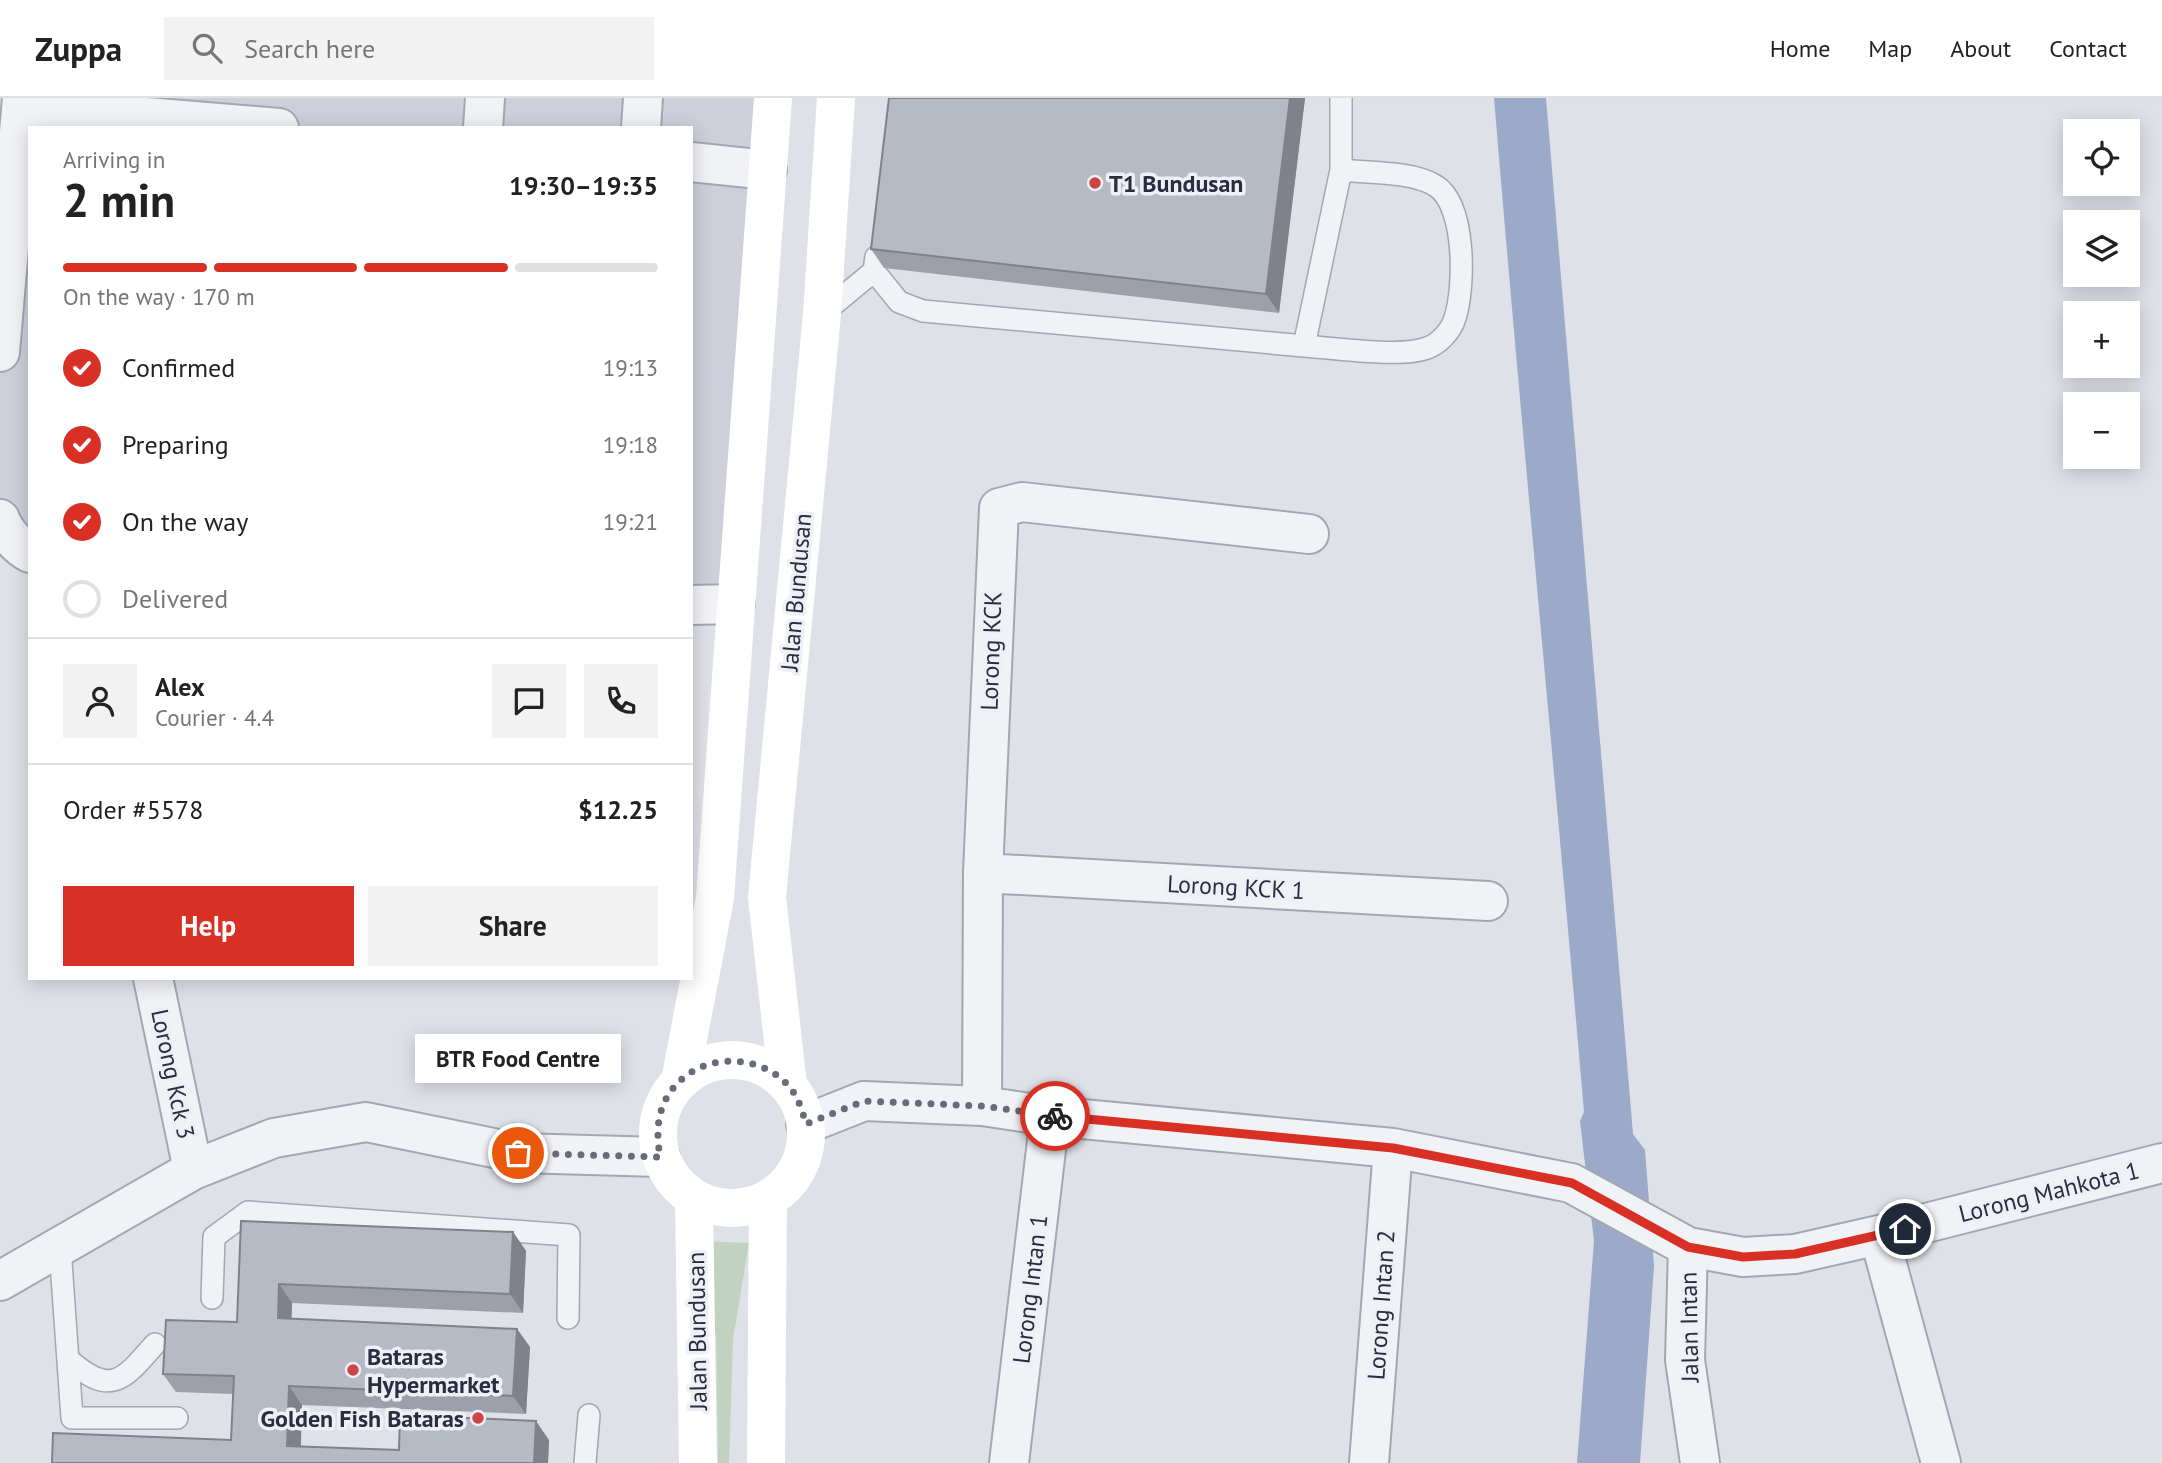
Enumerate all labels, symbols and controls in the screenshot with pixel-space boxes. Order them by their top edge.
search box [164,17,654,80]
text: Zuppa [35,27,122,70]
icon: search [188,29,226,67]
text: Search here [244,32,375,65]
text: Home [1770,33,1830,64]
text: Map [1868,33,1912,64]
text: About [1950,33,2011,64]
text: Contact [2049,33,2127,64]
map controls [2063,119,2140,469]
button: locate [2063,119,2140,196]
text: Arriving in [63,145,165,174]
place label: T1 Bundusan [1109,168,1243,199]
text: 19:30–19:35 [509,169,658,202]
text: 2 min [63,170,175,230]
marker: T1 Bundusan [1087,175,1103,191]
button: layers [2063,210,2140,287]
text: On the way · 170 m [63,282,255,311]
button: + [2063,301,2140,378]
icon: check [63,349,101,387]
text: Confirmed [122,351,235,384]
text: 19:13 [603,353,658,382]
button: − [2063,392,2140,469]
icon: check [63,426,101,464]
text: Preparing [122,428,229,461]
text: 19:18 [603,430,658,459]
icon: check [63,503,101,541]
text: On the way [122,505,248,538]
text: 19:21 [603,507,658,536]
street label: Jalan Bundusan [774,512,818,673]
text: Delivered [122,582,228,615]
street label: Lorong KCK [973,591,1009,711]
button: person [63,664,137,738]
button: chat [492,664,566,738]
button: phone [584,664,658,738]
text: Alex [155,670,205,703]
text: Courier · 4.4 [155,703,274,732]
text: Order #5578 [63,793,203,826]
text: $12.25 [578,793,658,826]
street label: Lorong KCK 1 [1166,868,1306,906]
button: Help [63,886,354,966]
button: Share [368,886,658,966]
street label: Lorong Kck 3 [144,1006,202,1142]
callout: BTR Food Centre [415,1034,621,1083]
text: BTR Food Centre [436,1044,600,1073]
courier [1020,1081,1090,1151]
icon: bike [1036,1097,1074,1135]
pin [488,1123,548,1183]
icon: bag [499,1134,537,1172]
street label: Lorong Mahkota 1 [1956,1155,2142,1229]
pin [1875,1199,1935,1259]
icon: home [1886,1210,1924,1248]
street label: Lorong Intan 1 [1005,1213,1055,1365]
street label: Lorong Intan 2 [1360,1229,1402,1381]
street label: Jalan Bundusan [680,1252,714,1411]
street label: Jalan Intan [1673,1271,1705,1384]
place label: Bataras Hypermarket [367,1341,500,1400]
marker: Bataras Hypermarket [345,1362,361,1378]
place label: Golden Fish Bataras [260,1403,464,1434]
marker: Golden Fish Bataras [470,1410,486,1426]

